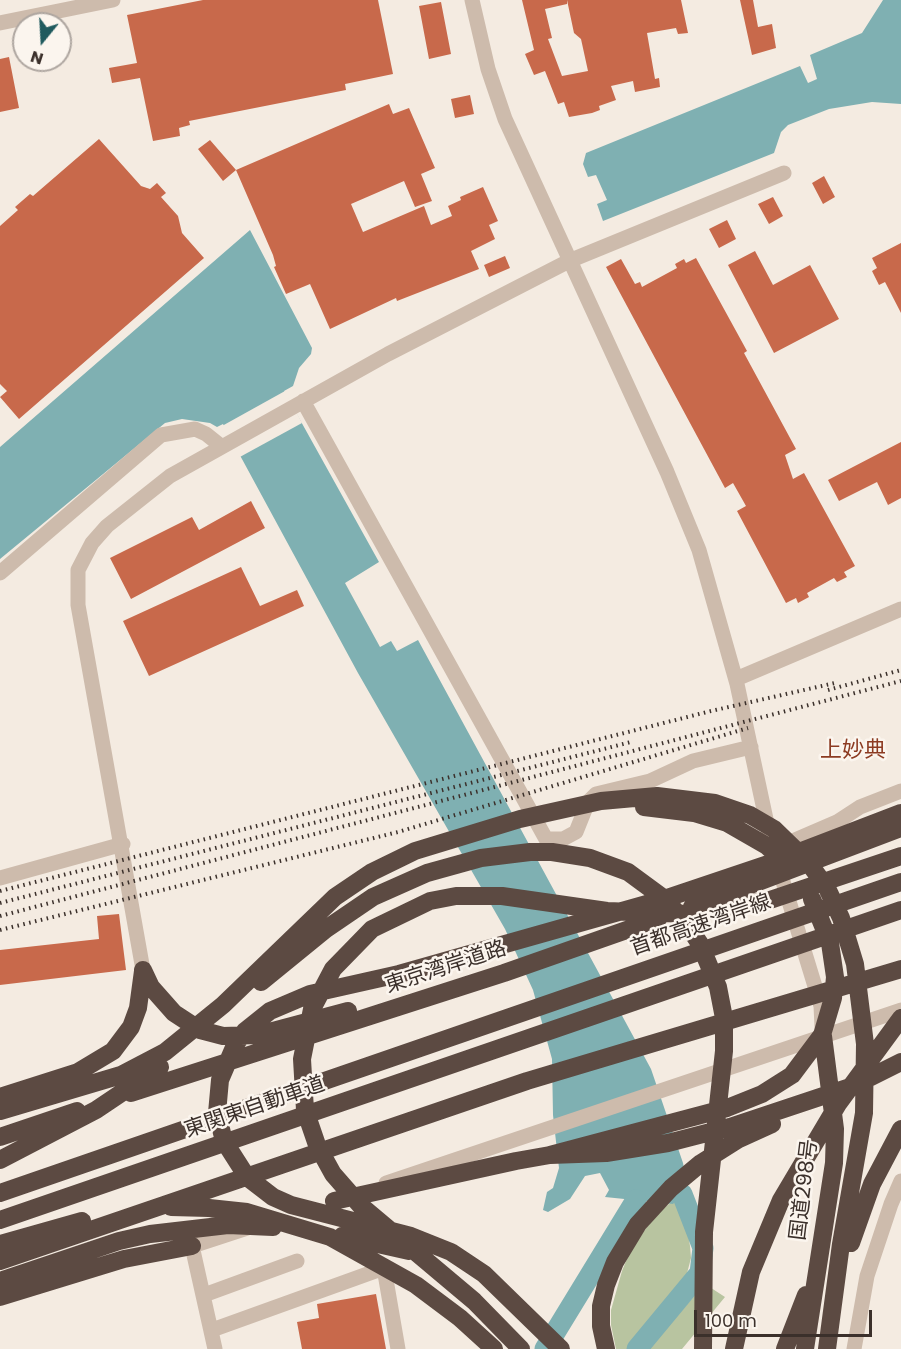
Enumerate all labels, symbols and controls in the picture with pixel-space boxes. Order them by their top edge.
north arrow [12,12,72,72]
text: N [28,45,46,70]
district label: 上妙典 [820,738,886,764]
street label: 首都高速湾岸線 [627,890,775,962]
street label: 東京湾岸道路 [382,937,510,999]
street label: 東関東自動車道 [181,1072,329,1144]
street label: 国道298号 [786,1138,824,1242]
scale bar [697,1298,876,1336]
text: 100 m [705,1308,757,1333]

